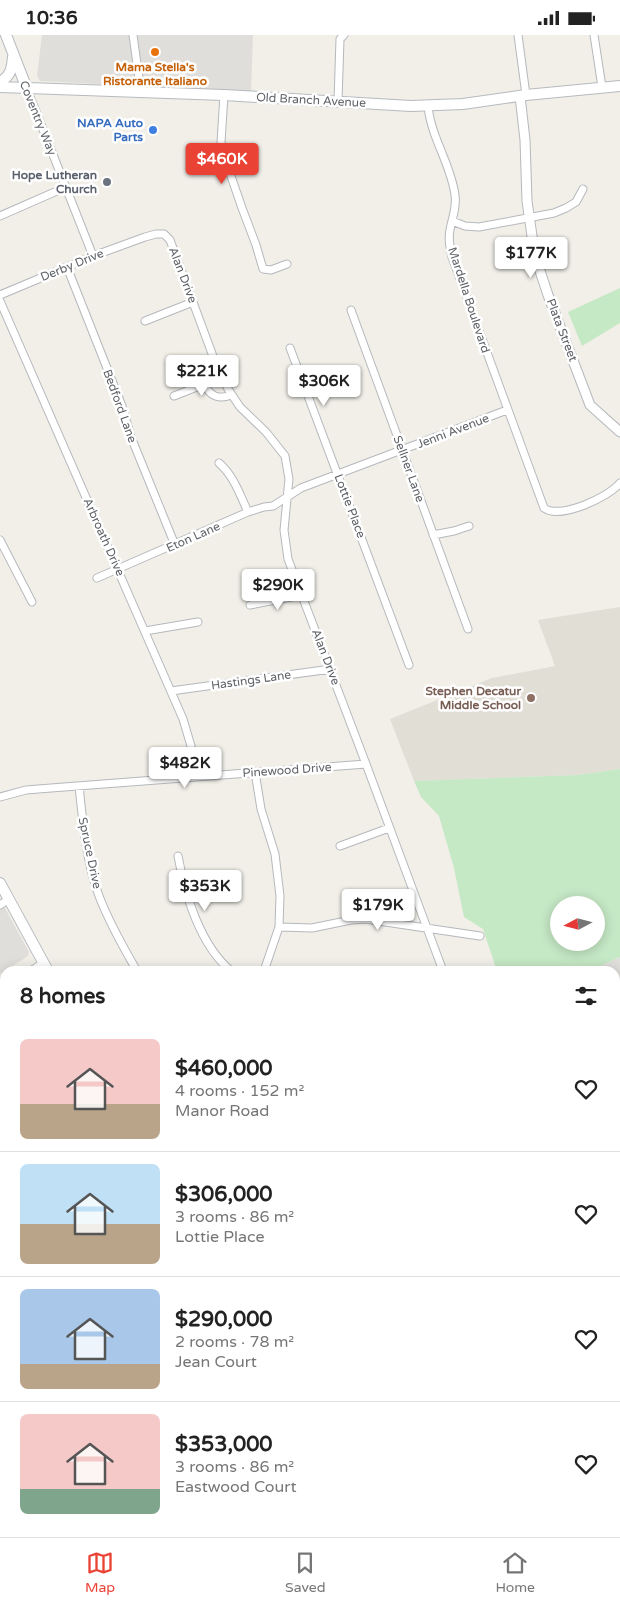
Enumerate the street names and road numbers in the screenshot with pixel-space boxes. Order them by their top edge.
street label: Coventry Way [17,79,60,158]
street label: Old Branch Avenue [256,90,366,110]
street label: Alan Drive [166,245,200,305]
street label: Mardella Boulevard [445,245,493,355]
street label: Derby Drive [38,246,106,284]
street label: Plata Street [544,297,581,364]
street label: Bedford Lane [100,367,140,445]
street label: Jenni Avenue [415,411,491,451]
street label: Sellner Lane [390,434,428,504]
street label: Lottie Place [331,472,369,540]
street label: Arbroath Drive [81,496,128,578]
street label: Eton Lane [164,519,222,555]
street label: Alan Drive [309,627,343,687]
street label: Hastings Lane [210,667,292,693]
street label: Pinewood Drive [242,760,332,780]
street label: Spruce Drive [76,816,104,890]

